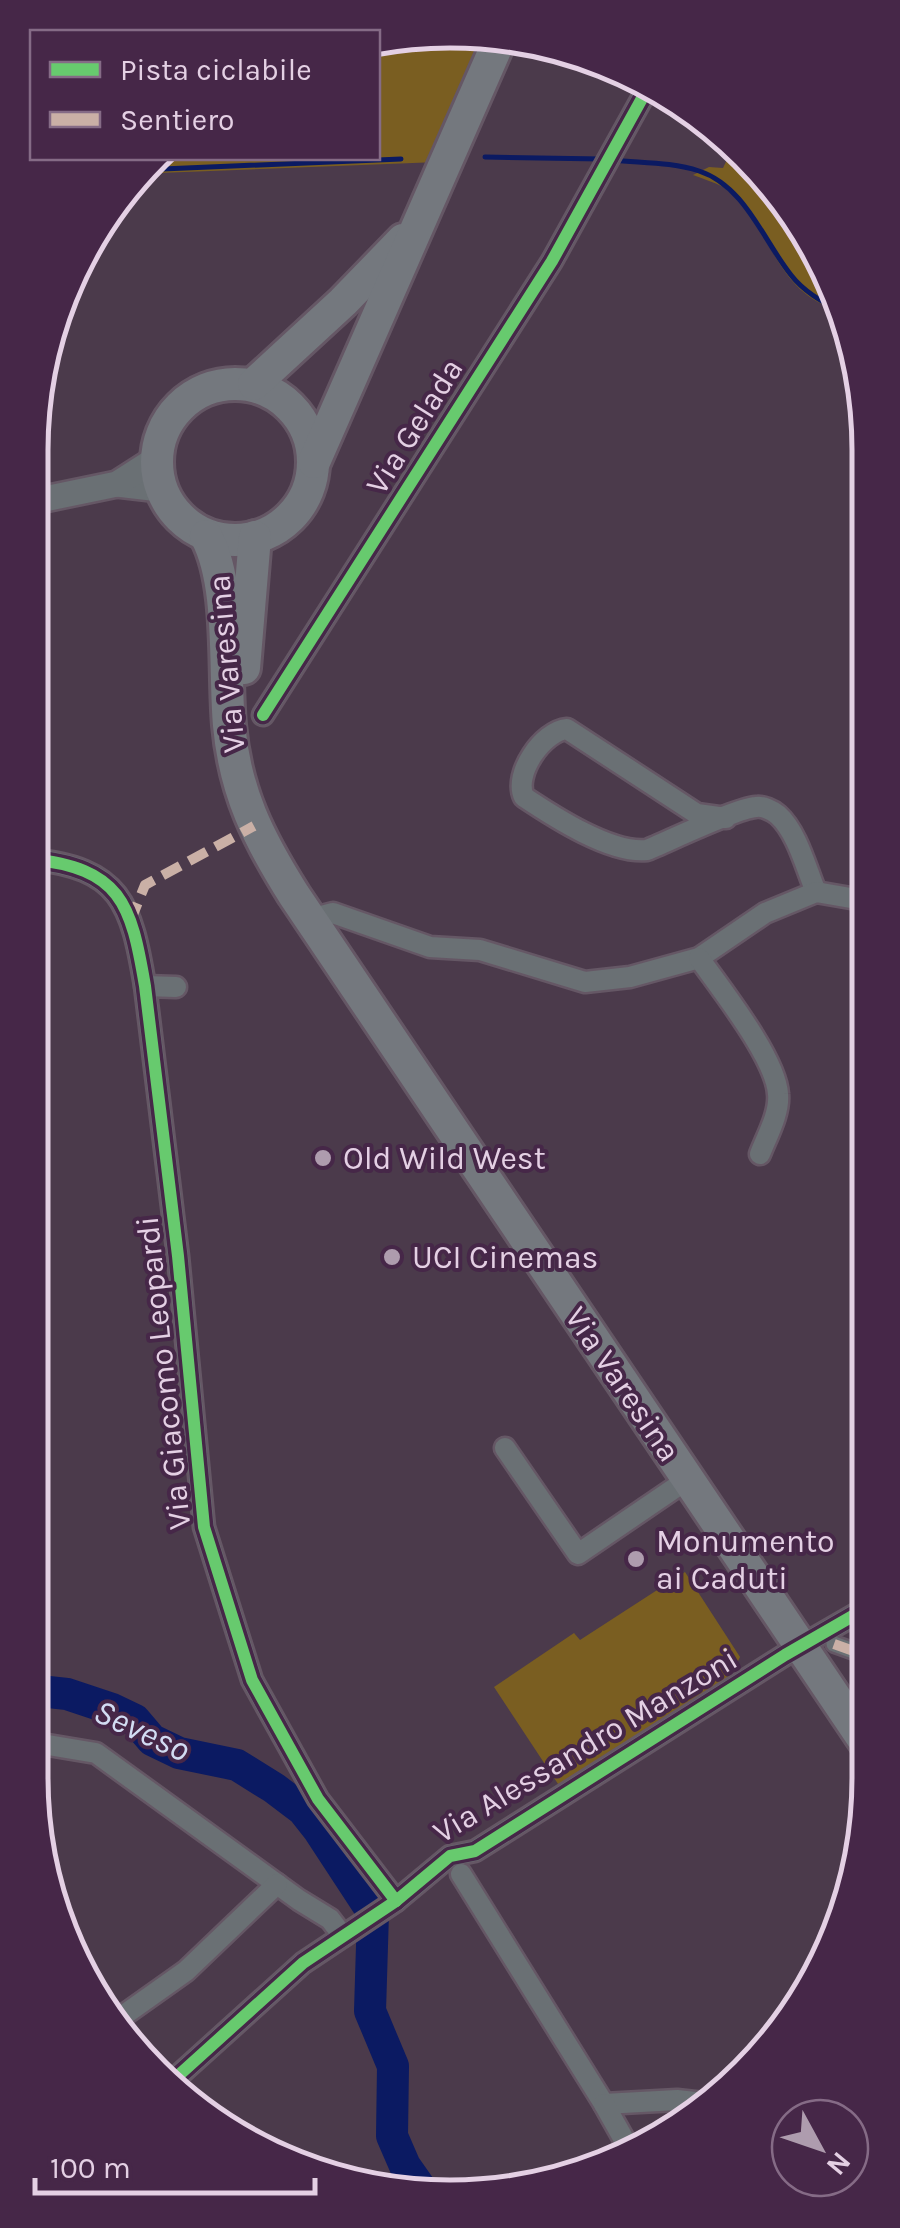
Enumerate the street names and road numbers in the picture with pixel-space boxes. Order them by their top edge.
street label: Via Gelada [358,352,471,501]
street label: Via Varesina [200,573,253,755]
street label: Via Giacomo Leopardi [129,1214,198,1531]
street label: Via Varesina [557,1300,688,1469]
street label: Via Alessandro Manzoni [426,1640,744,1851]

